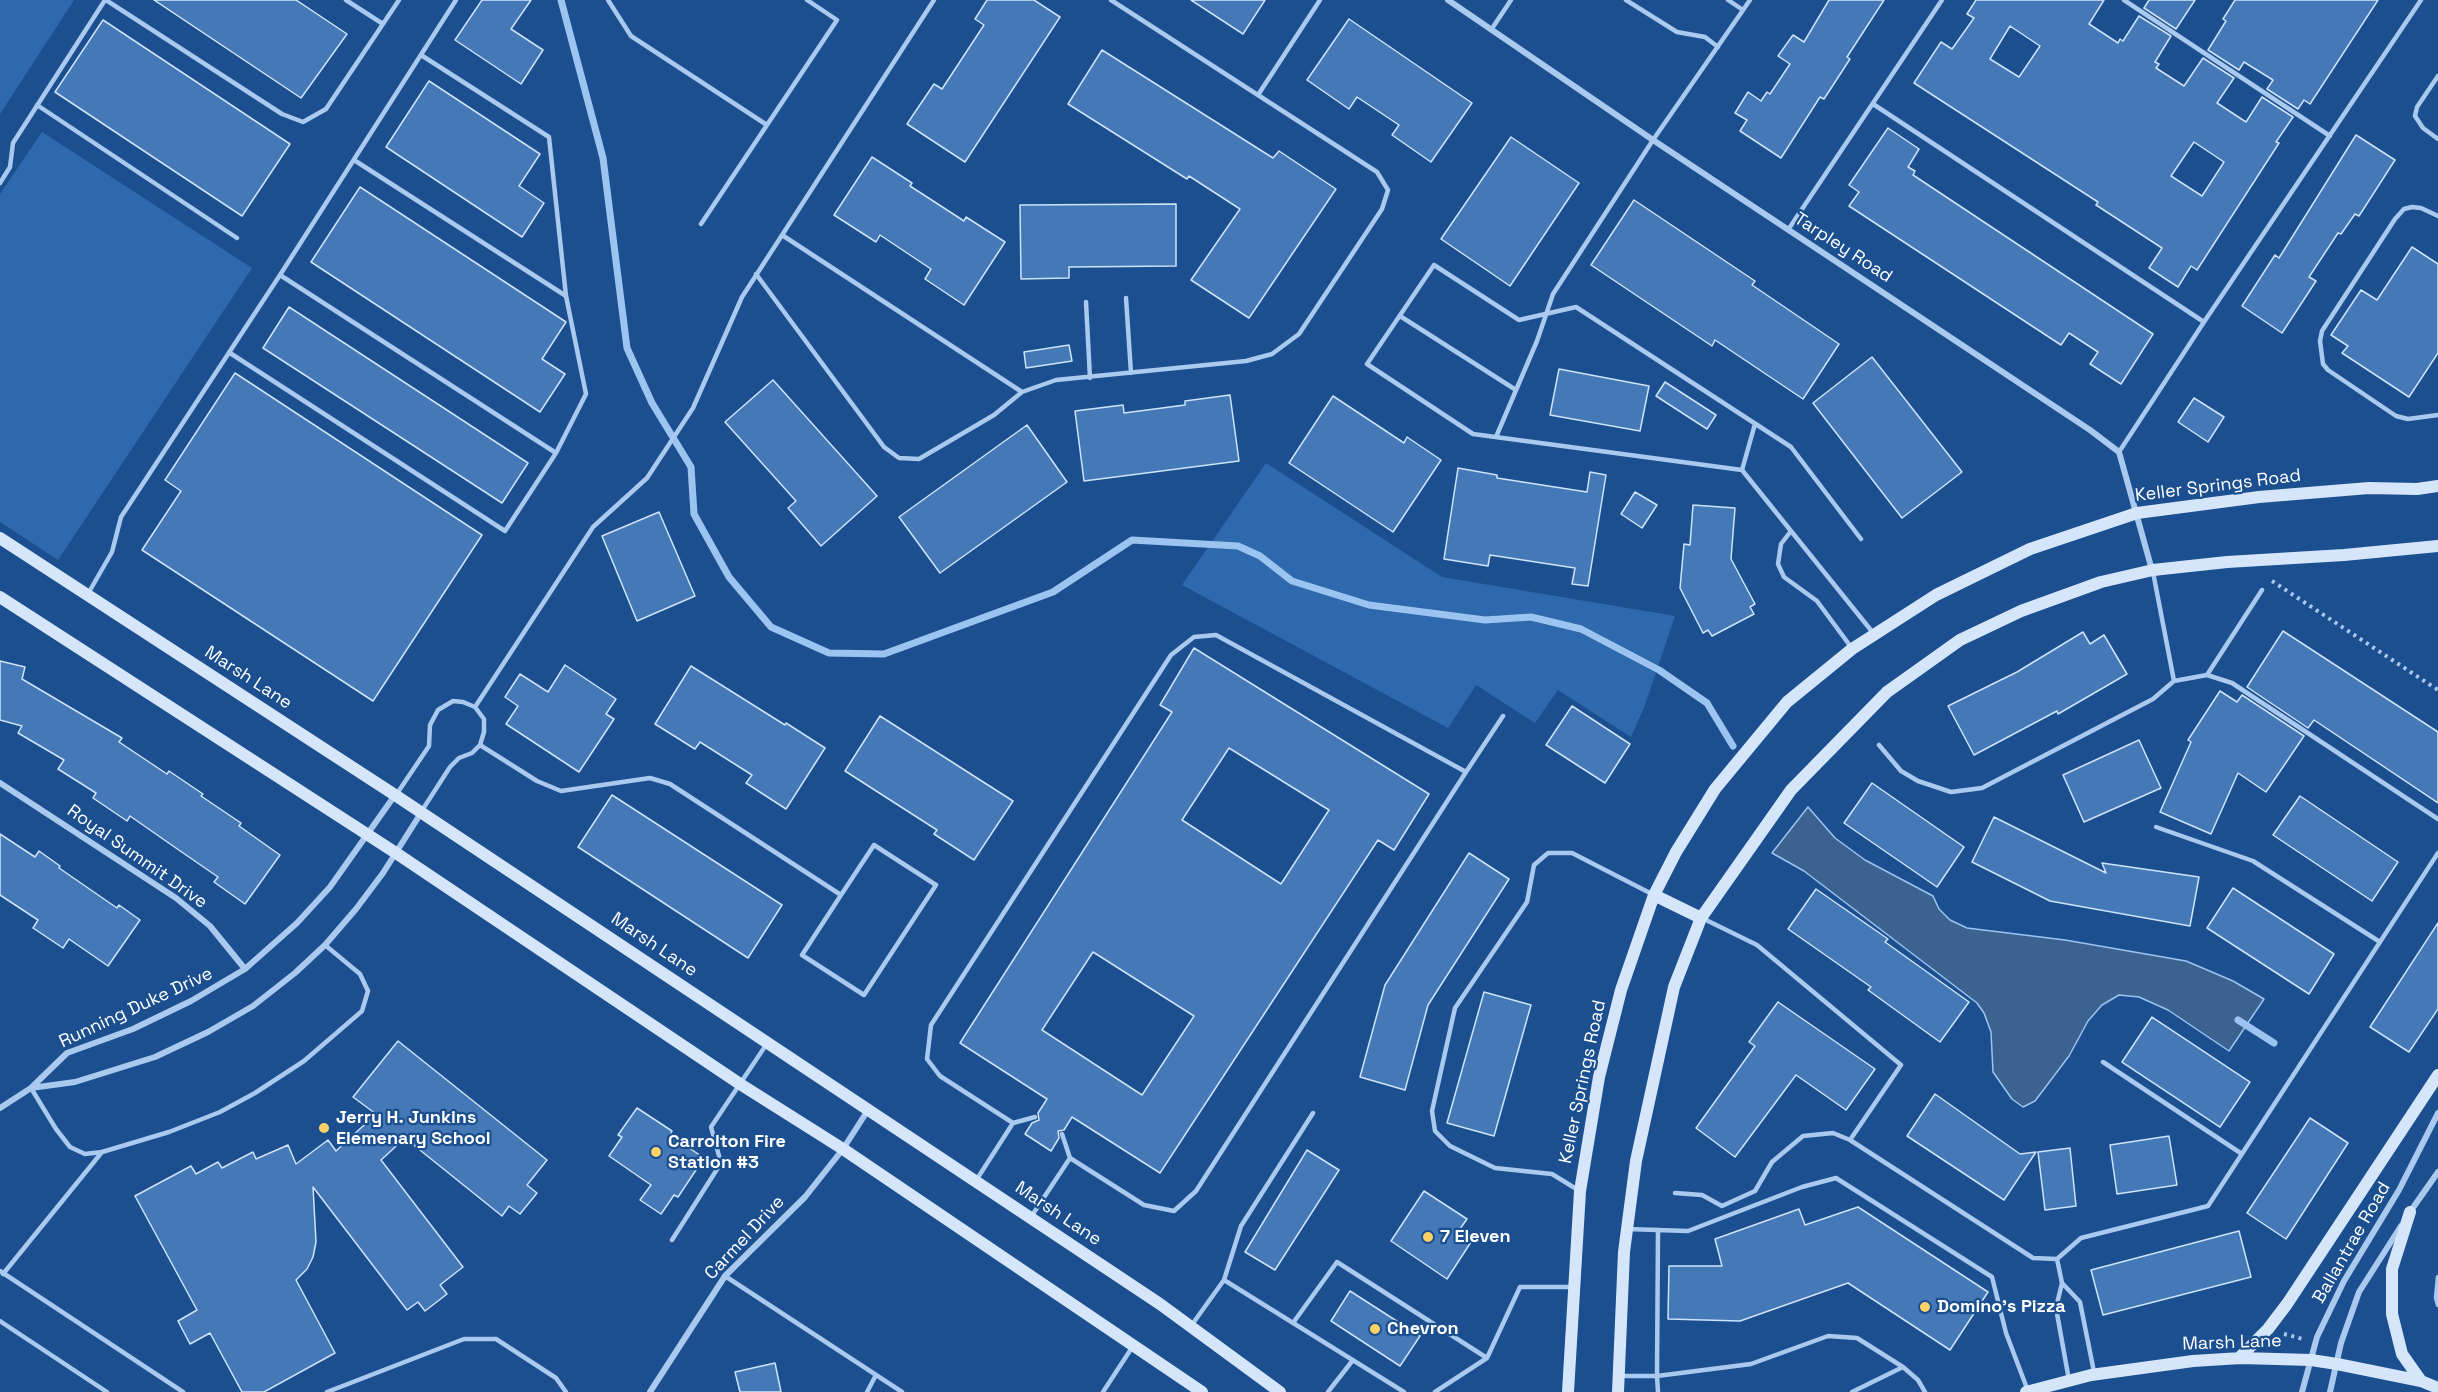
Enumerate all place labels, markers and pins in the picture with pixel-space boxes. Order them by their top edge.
place label: Jerry H. Junkins Elemenary School [336,1107,491,1150]
marker: Jerry H. Junkins Elemenary School [317,1121,331,1135]
place label: Carrolton Fire Station #3 [668,1131,786,1174]
marker: Carrolton Fire Station #3 [649,1145,663,1159]
place label: 7 Eleven [1440,1226,1511,1248]
marker: 7 Eleven [1421,1230,1435,1244]
place label: Domino's Pizza [1937,1296,2066,1318]
marker: Domino's Pizza [1918,1300,1932,1314]
place label: Chevron [1387,1318,1459,1340]
marker: Chevron [1368,1322,1382,1336]

